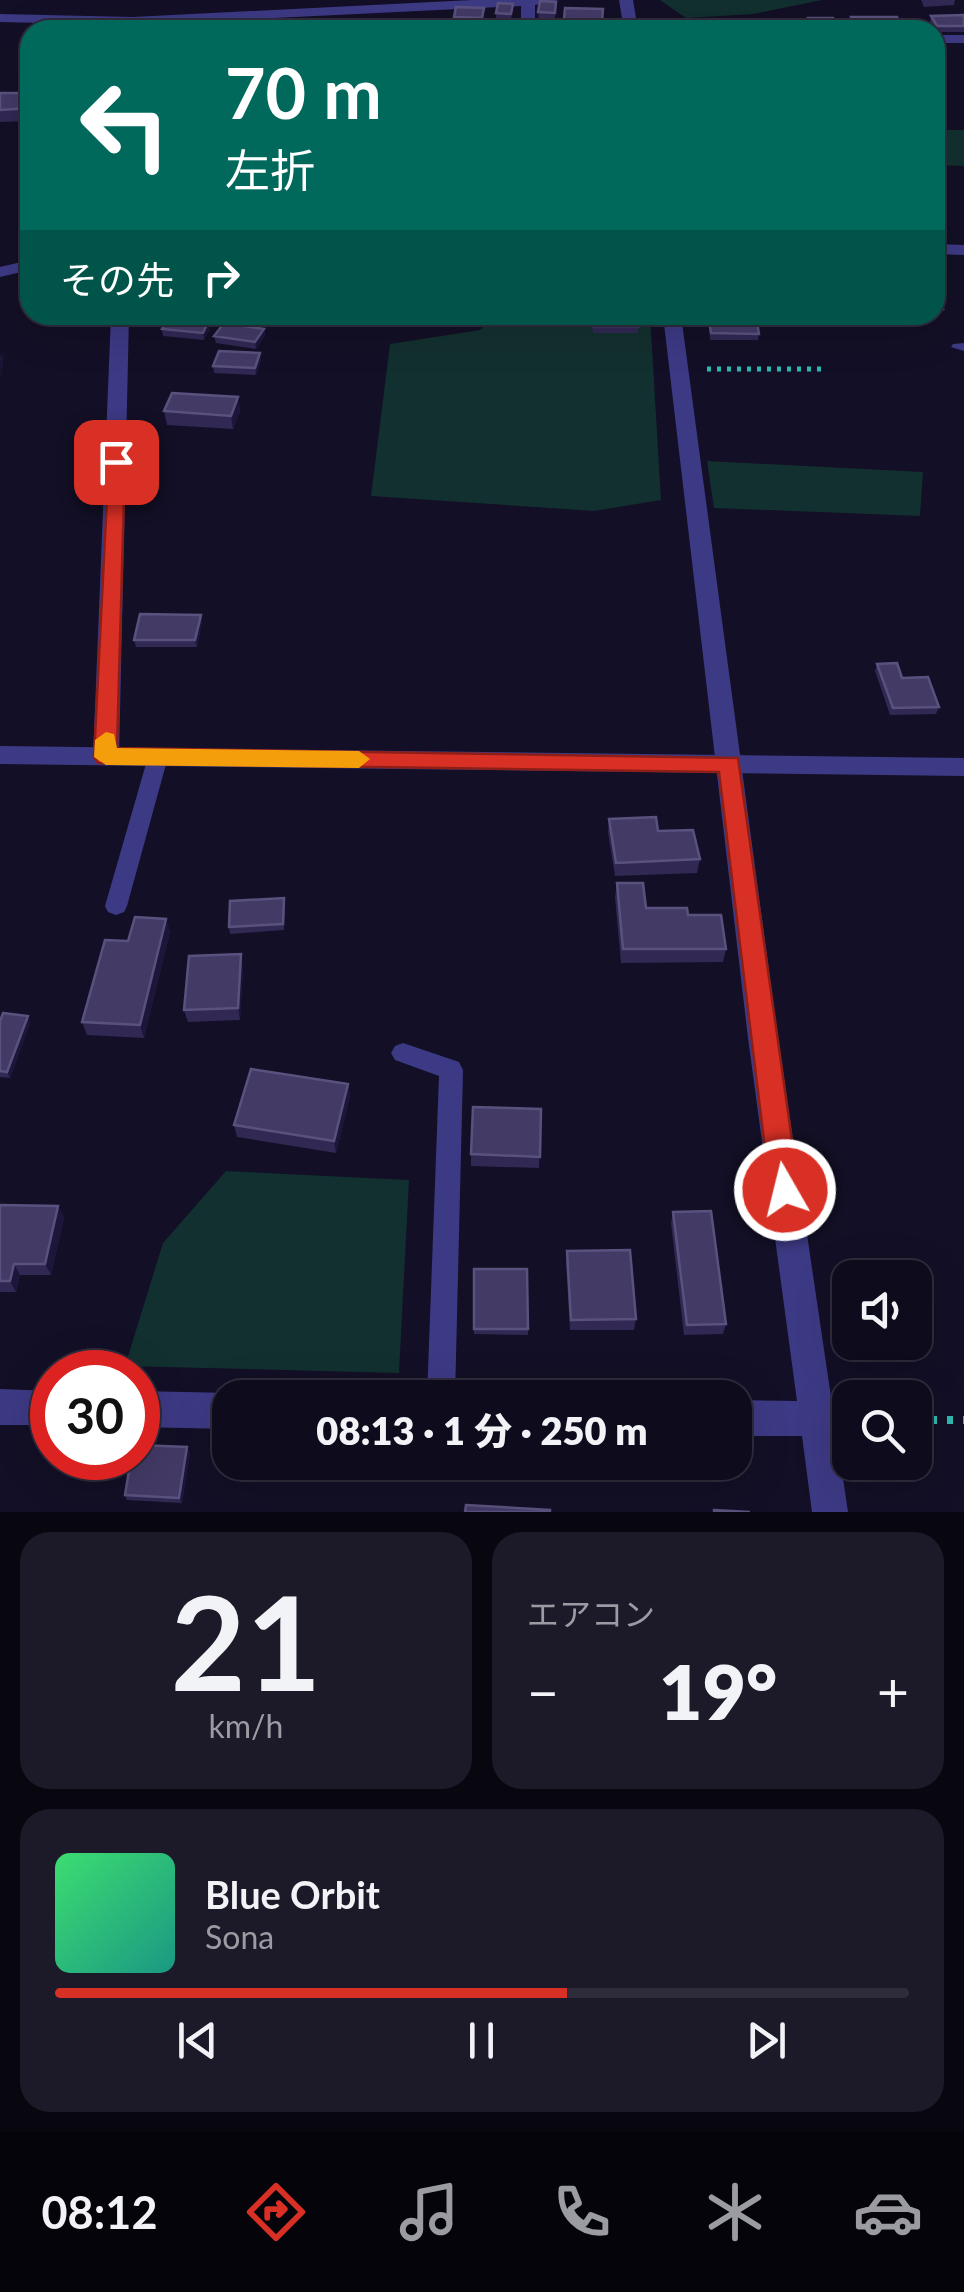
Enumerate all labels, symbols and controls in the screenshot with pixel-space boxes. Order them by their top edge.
text: 70 m [225,50,382,134]
icon: left [60,60,190,190]
text: 左折 [225,143,315,197]
icon: right [194,250,249,305]
text: その先 [60,256,174,302]
pin [74,420,159,505]
icon: arrive [89,435,144,490]
position arrow [733,1138,837,1242]
map controls [832,1260,932,1480]
button: sound [832,1260,932,1360]
speed limit sign: 30 [30,1350,160,1480]
button: search [832,1380,932,1480]
text: 08:13 · 1 分 · 250 m [316,1407,648,1453]
text: 21 [171,1563,321,1719]
text: エアコン [527,1594,655,1633]
text: 19° [659,1646,777,1736]
text: − [527,1658,559,1724]
text: + [877,1658,909,1724]
text: km/h [209,1706,283,1745]
text: Blue Orbit [205,1871,380,1917]
text: Sona [205,1917,274,1956]
icon: previous [170,2013,225,2068]
icon: pause [454,2013,509,2068]
icon: next [739,2013,794,2068]
icon: directions [241,2177,311,2247]
icon: music [394,2177,464,2247]
icon: phone [547,2177,617,2247]
icon: climate [700,2177,770,2247]
icon: car [853,2177,923,2247]
text: 08:12 [42,2185,158,2239]

